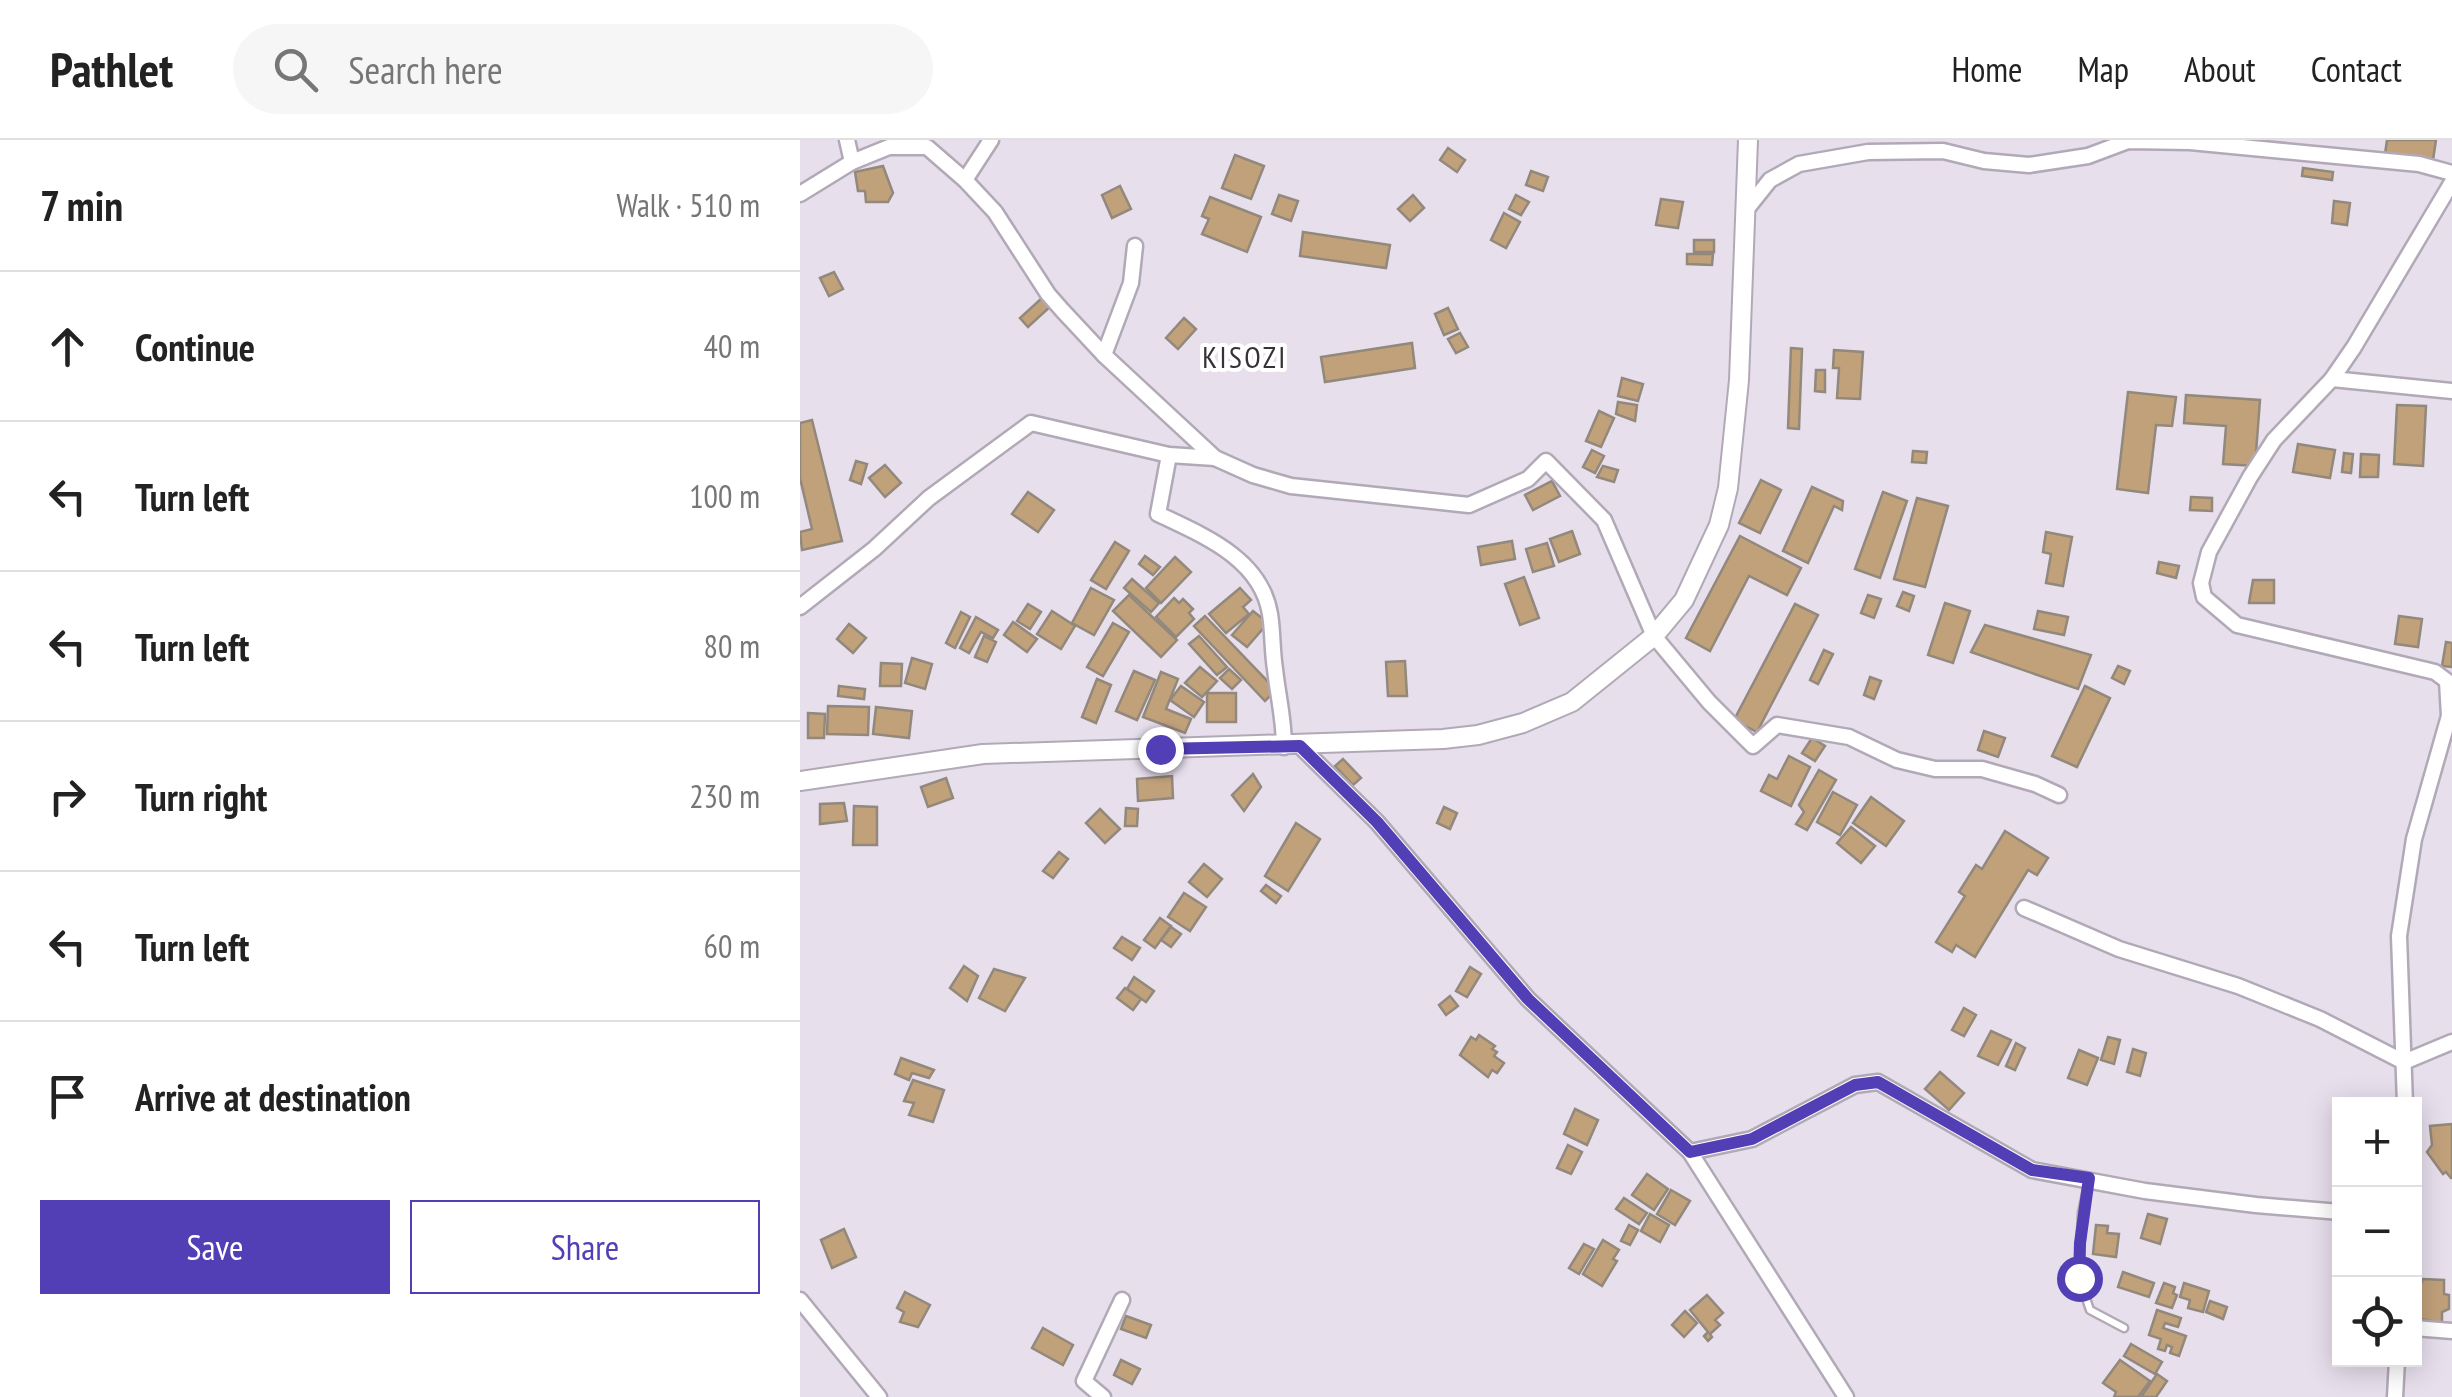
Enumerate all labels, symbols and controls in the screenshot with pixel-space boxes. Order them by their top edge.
search box [233,24,933,114]
text: Pathlet [50,38,173,100]
icon: search [268,42,323,97]
text: Search here [348,45,503,94]
text: Home [1951,46,2023,92]
text: Map [2078,46,2129,92]
text: About [2184,46,2256,92]
text: Contact [2311,46,2402,92]
text: 7 min [40,178,123,233]
text: Walk · 510 m [616,184,760,226]
icon: ahead [40,319,95,374]
text: Continue [135,322,255,371]
text: 40 m [704,325,760,367]
district label: KISOZI [1202,337,1288,376]
icon: left [40,469,95,524]
text: Turn left [135,472,249,521]
text: 100 m [689,475,760,517]
icon: left [40,619,95,674]
text: Turn left [135,622,249,671]
text: 80 m [704,625,760,667]
route end [1138,727,1184,773]
icon: right [40,769,95,824]
text: Turn right [135,772,267,821]
text: 230 m [689,775,760,817]
icon: left [40,919,95,974]
text: Turn left [135,922,249,971]
text: 60 m [704,925,760,967]
icon: arrive [40,1069,95,1124]
text: Arrive at destination [135,1072,411,1121]
map controls [2332,1097,2422,1367]
button: + [2332,1097,2422,1187]
button: − [2332,1187,2422,1277]
button: Save [40,1200,390,1294]
button: Share [410,1200,760,1294]
route start [2057,1256,2103,1302]
button: locate [2332,1277,2422,1367]

